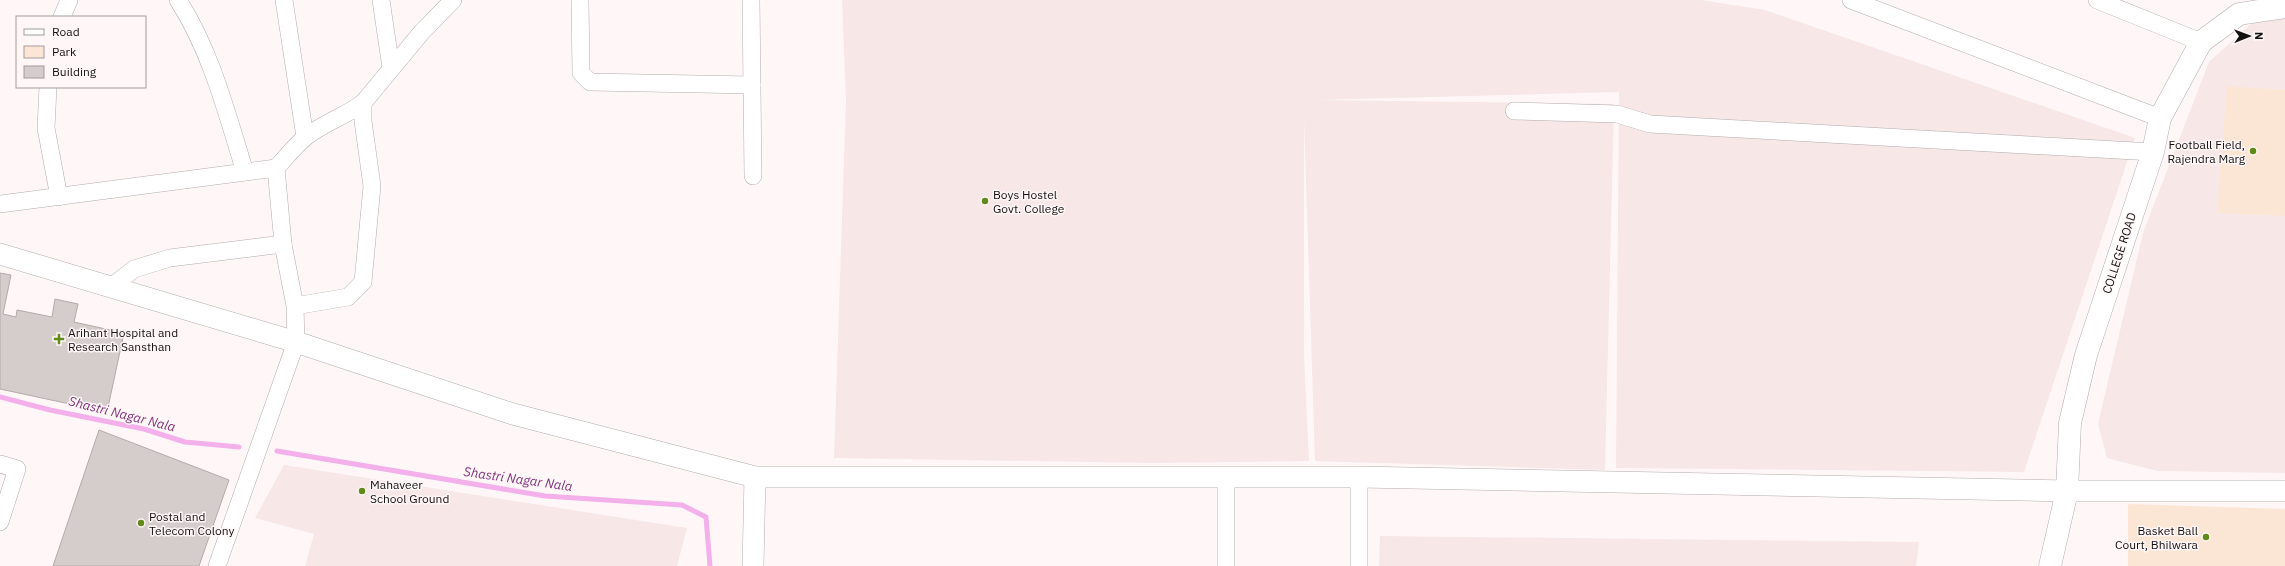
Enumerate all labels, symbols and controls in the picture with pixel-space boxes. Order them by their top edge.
legend [16,16,146,88]
north arrow [2229,16,2269,56]
text: Road [52,24,80,39]
text: N [2252,32,2266,40]
text: Park [52,44,77,59]
text: Building [52,64,97,79]
place label: Football Field, Rajendra Marg [2167,137,2246,166]
marker: Football Field, Rajendra Marg [2248,146,2258,156]
place label: Boys Hostel Govt. College [993,187,1065,216]
marker: Boys Hostel Govt. College [980,196,990,206]
street label: COLLEGE ROAD [2099,210,2139,296]
place label: Arihant Hospital and Research Sansthan [68,325,178,354]
marker: Arihant Hospital and Research Sansthan [53,333,65,345]
water label: Shastri Nagar Nala [67,392,177,436]
water label: Shastri Nagar Nala [463,463,573,495]
place label: Mahaveer School Ground [370,477,449,506]
marker: Mahaveer School Ground [357,486,367,496]
place label: Postal and Telecom Colony [149,509,234,538]
marker: Postal and Telecom Colony [136,518,146,528]
place label: Basket Ball Court, Bhilwara [2115,523,2199,552]
marker: Basket Ball Court, Bhilwara [2201,532,2211,542]

